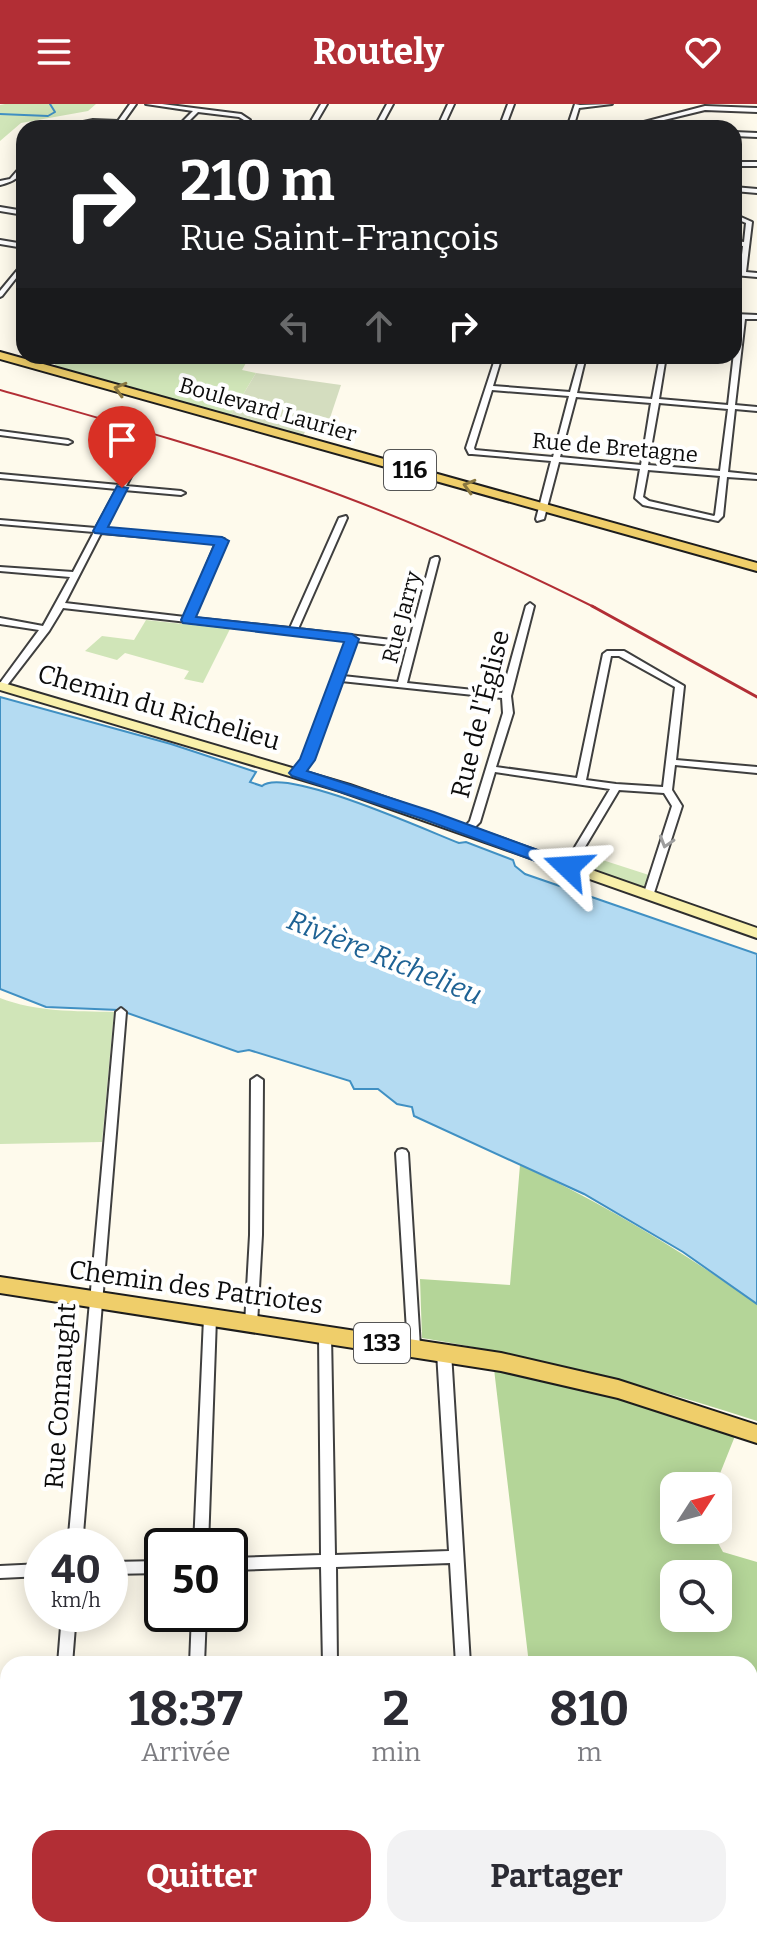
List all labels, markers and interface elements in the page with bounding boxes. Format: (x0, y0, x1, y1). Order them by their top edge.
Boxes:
icon: menu (32, 30, 76, 74)
text: Routely (313, 30, 444, 74)
icon: heart (681, 30, 725, 74)
text: 210 m (180, 148, 335, 215)
icon: right (48, 152, 152, 256)
text: Rue Saint-François (180, 216, 499, 260)
icon: left (273, 304, 317, 348)
icon: ahead (357, 304, 401, 348)
icon: right (441, 304, 485, 348)
street label: Boulevard Laurier (176, 371, 360, 448)
one-way arrow (114, 381, 128, 398)
pin (88, 406, 156, 488)
icon: arrive (100, 418, 144, 462)
street label: Rue de Bretagne (531, 427, 699, 468)
road number: 116 (384, 450, 436, 490)
one-way arrow (462, 479, 476, 496)
street label: Rue Jarry (376, 568, 427, 666)
street label: Rue de l'Église (445, 627, 516, 801)
street label: Chemin du Richelieu (34, 658, 284, 757)
position arrow (526, 825, 610, 909)
one-way arrow (659, 835, 675, 849)
water label: Rivière Richelieu (283, 903, 487, 1012)
street label: Chemin des Patriotes (67, 1254, 325, 1321)
street label: Rue Connaught (39, 1301, 82, 1490)
road number: 133 (354, 1323, 410, 1363)
north arrow (660, 1472, 732, 1544)
map controls (660, 1472, 732, 1632)
speed limit sign: 50 (144, 1528, 248, 1632)
text: 40 (51, 1546, 101, 1594)
button: search (660, 1560, 732, 1632)
text: km/h (51, 1588, 101, 1612)
text: 18:37 (129, 1680, 243, 1738)
text: 2 (383, 1680, 410, 1738)
text: 810 (549, 1680, 629, 1738)
text: Arrivée (141, 1737, 230, 1768)
text: min (372, 1737, 421, 1768)
text: m (577, 1737, 602, 1768)
button: Quitter (32, 1830, 371, 1922)
button: Partager (387, 1830, 726, 1922)

